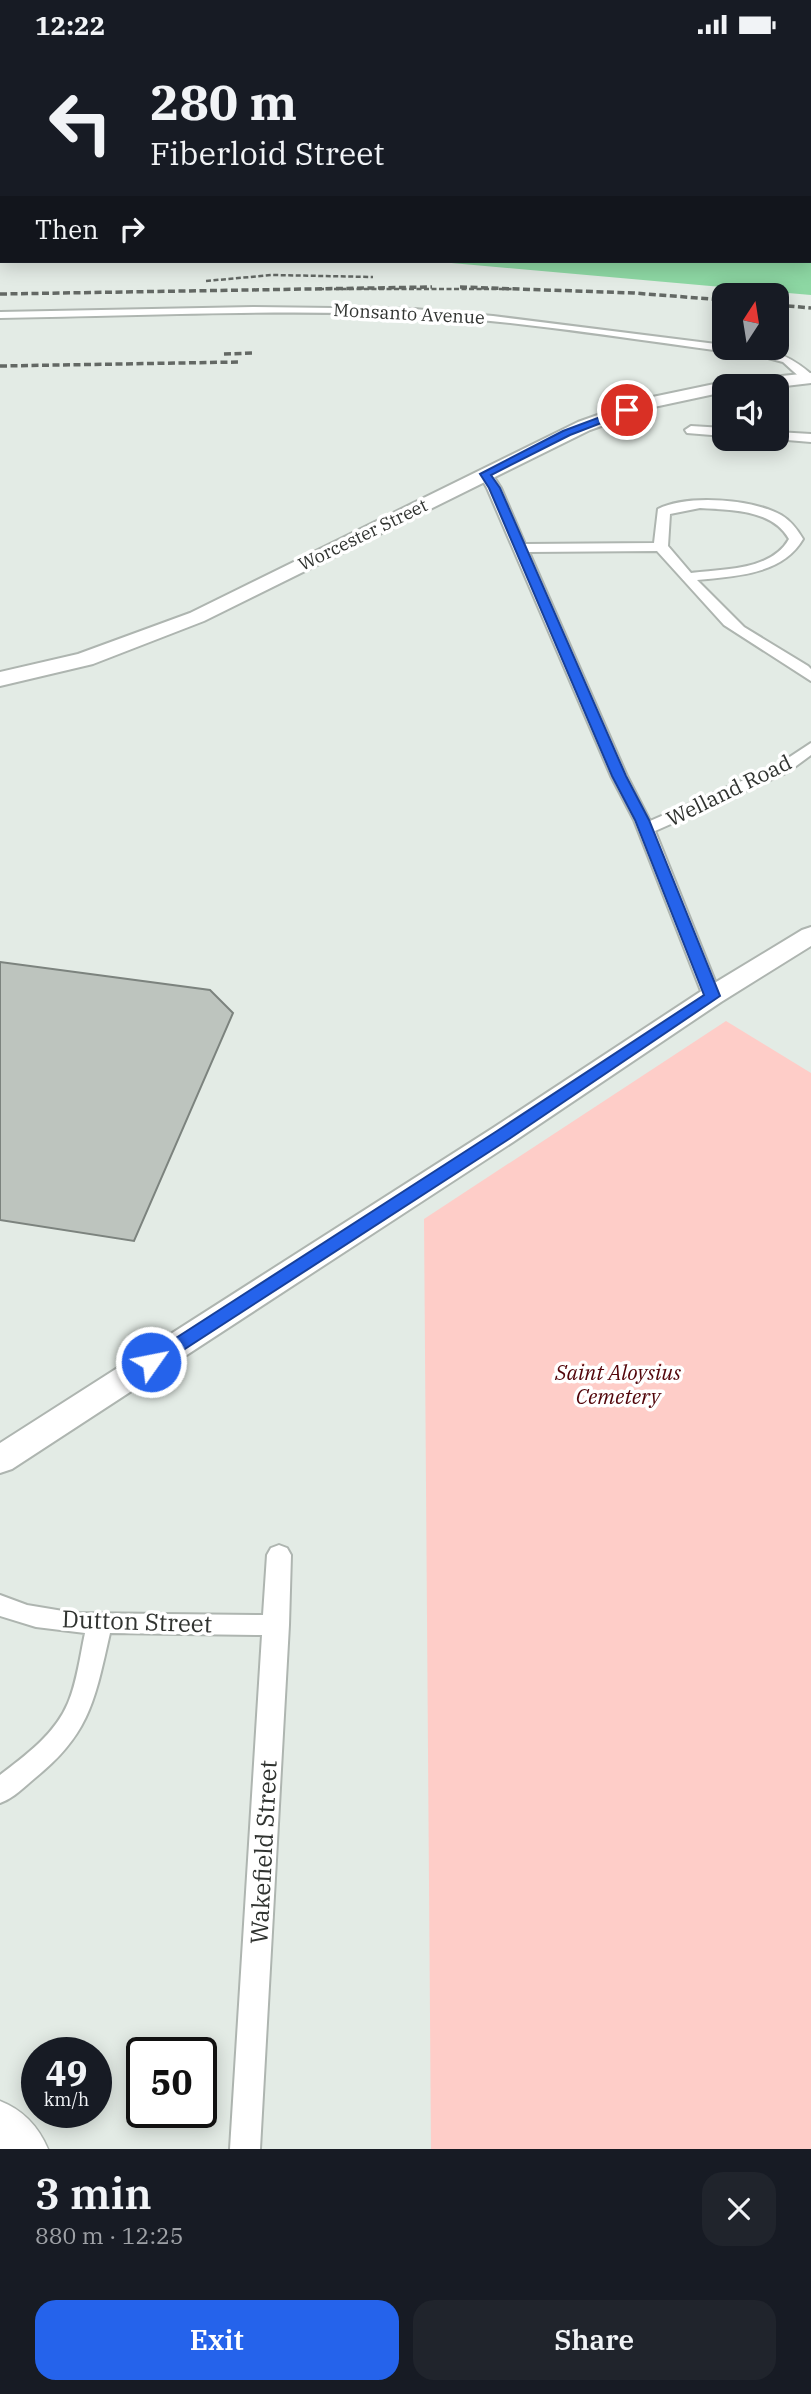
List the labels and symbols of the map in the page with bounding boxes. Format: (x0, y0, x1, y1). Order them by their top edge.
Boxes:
north arrow (712, 283, 789, 361)
street label: Monsanto Avenue (333, 298, 485, 329)
pin (597, 380, 657, 440)
street label: Worcester Street (294, 493, 431, 576)
street label: Welland Road (661, 748, 796, 832)
position arrow (114, 1325, 188, 1399)
park label: Saint Aloysius Cemetery (554, 1358, 681, 1410)
street label: Dutton Street (61, 1602, 213, 1640)
street label: Wakefield Street (242, 1759, 284, 1945)
speed limit sign: 50 (126, 2037, 217, 2128)

